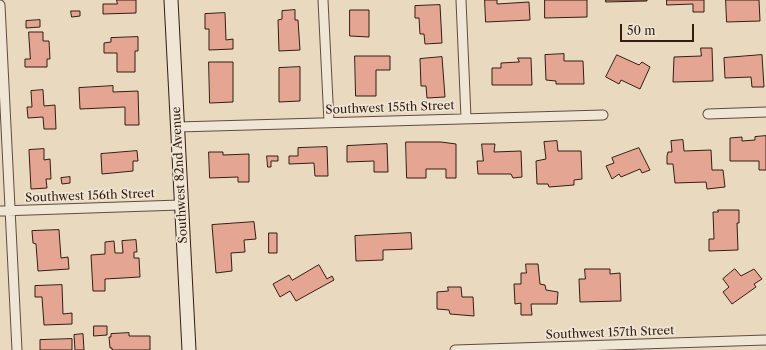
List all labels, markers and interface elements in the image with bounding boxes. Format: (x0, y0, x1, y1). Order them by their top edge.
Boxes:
scale bar (622, 16, 696, 42)
text: 50 m (627, 23, 656, 38)
street label: Southwest 155th Street (325, 99, 455, 117)
street label: Southwest 82nd Avenue (169, 106, 191, 244)
street label: Southwest 156th Street (25, 187, 155, 205)
street label: Southwest 157th Street (545, 324, 675, 342)

